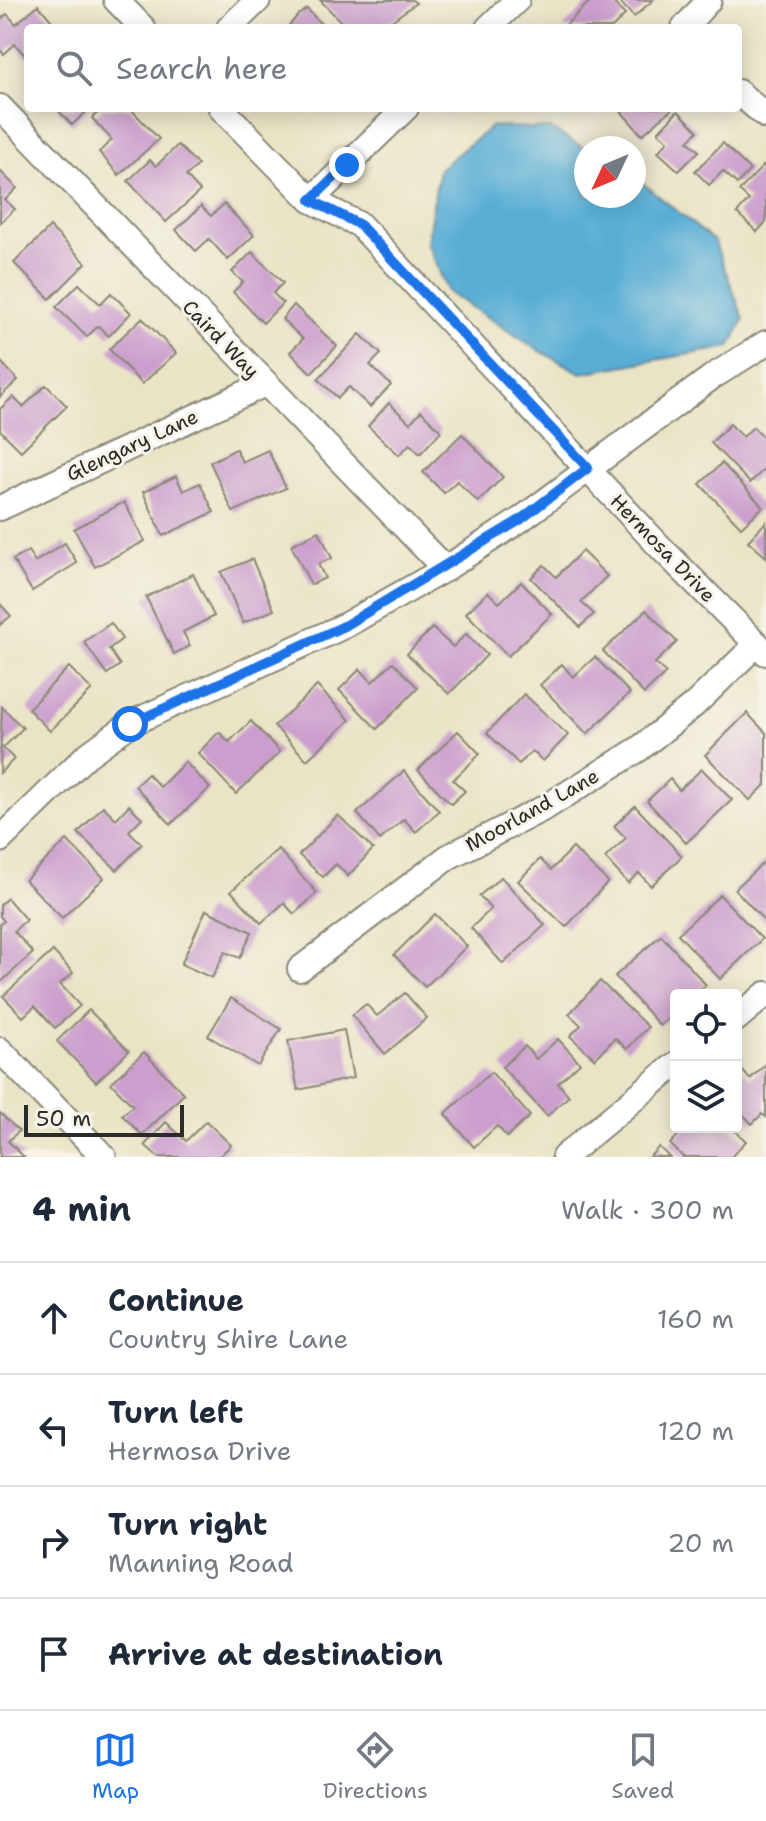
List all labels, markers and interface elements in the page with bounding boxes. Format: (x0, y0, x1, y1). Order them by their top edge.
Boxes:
search box (24, 24, 742, 112)
icon: search (52, 46, 96, 90)
text: Search here (116, 48, 287, 89)
north arrow (574, 136, 646, 208)
route end (329, 147, 365, 183)
street label: Caird Way (177, 294, 265, 384)
street label: Glengary Lane (62, 403, 202, 487)
street label: Hermosa Drive (605, 488, 721, 608)
route start (112, 706, 148, 742)
street label: Moorland Lane (461, 763, 603, 857)
map controls (670, 989, 742, 1133)
button: locate (670, 989, 742, 1061)
button: layers (670, 1061, 742, 1133)
scale bar (24, 1101, 184, 1137)
text: 50 m (36, 1104, 91, 1133)
text: 4 min (32, 1186, 131, 1232)
text: Walk · 300 m (561, 1192, 734, 1227)
text: Continue (108, 1280, 244, 1321)
icon: ahead (32, 1296, 76, 1340)
text: 160 m (657, 1301, 734, 1336)
text: Country Shire Lane (108, 1321, 348, 1356)
text: Turn left (108, 1392, 243, 1433)
icon: left (32, 1408, 76, 1452)
text: 120 m (658, 1413, 734, 1448)
text: Hermosa Drive (108, 1433, 291, 1468)
text: Turn right (108, 1504, 267, 1545)
icon: right (32, 1520, 76, 1564)
text: 20 m (667, 1525, 734, 1560)
text: Manning Road (108, 1545, 293, 1580)
icon: arrive (32, 1632, 76, 1676)
text: Arrive at destination (108, 1634, 443, 1675)
tab: Map (92, 1728, 139, 1805)
tab: Directions (323, 1728, 428, 1805)
tab: Saved (612, 1728, 674, 1805)

